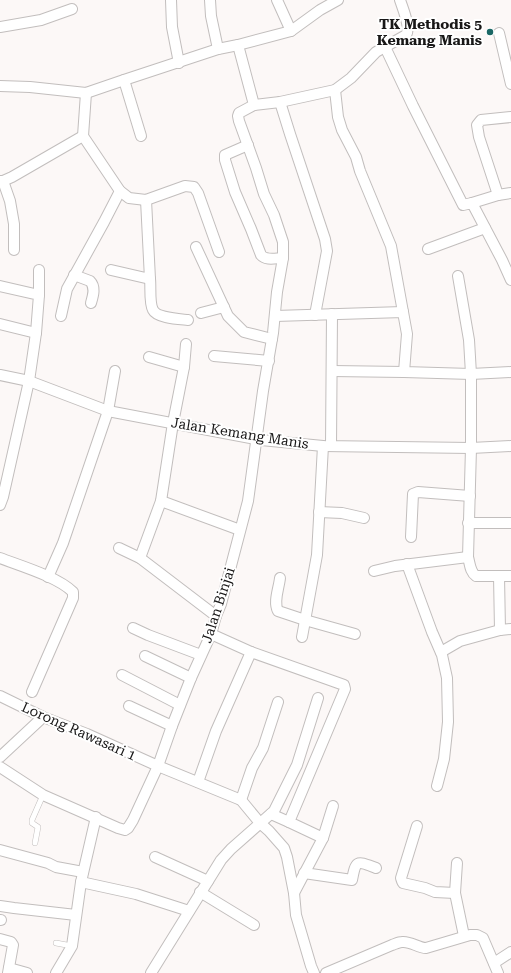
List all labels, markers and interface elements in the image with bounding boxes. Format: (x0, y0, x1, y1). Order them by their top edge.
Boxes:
place label: TK Methodis 5 Kemang Manis (377, 16, 482, 48)
marker: TK Methodis 5 Kemang Manis (485, 27, 495, 37)
street label: Jalan Kemang Manis (170, 414, 310, 452)
street label: Jalan Binjai (198, 565, 238, 645)
street label: Lorong Rawasari 1 (19, 699, 139, 764)

